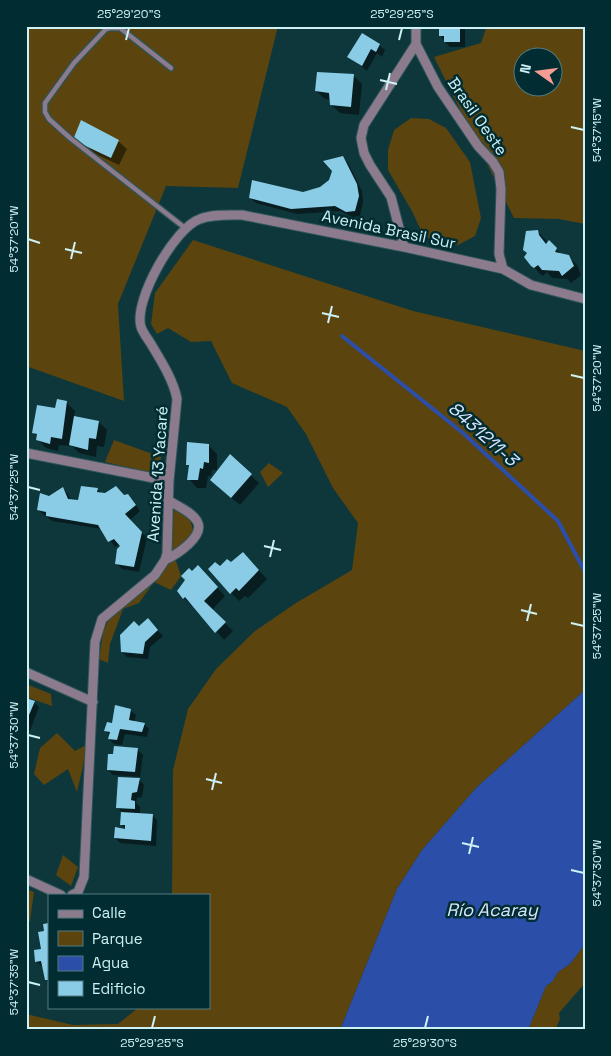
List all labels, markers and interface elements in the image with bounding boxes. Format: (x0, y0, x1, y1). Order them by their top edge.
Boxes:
text: 25°29'20"S (97, 6, 161, 22)
text: 25°29'25"S (370, 6, 434, 22)
north arrow (514, 48, 564, 98)
text: N (516, 62, 535, 76)
street label: Brasil Oeste (443, 73, 512, 160)
text: 54°37'15"W (589, 97, 605, 162)
text: 54°37'20"W (6, 205, 22, 272)
street label: Avenida Brasil Sur (320, 205, 458, 254)
text: 54°37'20"W (589, 344, 605, 411)
water label: 8431211-3 (444, 396, 524, 472)
street label: Avenida 13 Yacaré (142, 405, 173, 543)
text: 54°37'25"W (6, 453, 22, 520)
text: 54°37'25"W (589, 592, 605, 659)
text: 54°37'30"W (6, 701, 22, 768)
text: 54°37'30"W (589, 839, 605, 906)
legend (48, 894, 210, 1008)
water label: Río Acaray (446, 898, 539, 921)
text: Calle (92, 903, 127, 922)
text: Parque (92, 929, 143, 948)
text: 54°37'35"W (6, 948, 22, 1015)
text: Agua (92, 953, 129, 972)
text: Edificio (92, 979, 146, 998)
text: 25°29'25"S (120, 1035, 184, 1051)
text: 25°29'30"S (393, 1035, 457, 1051)

